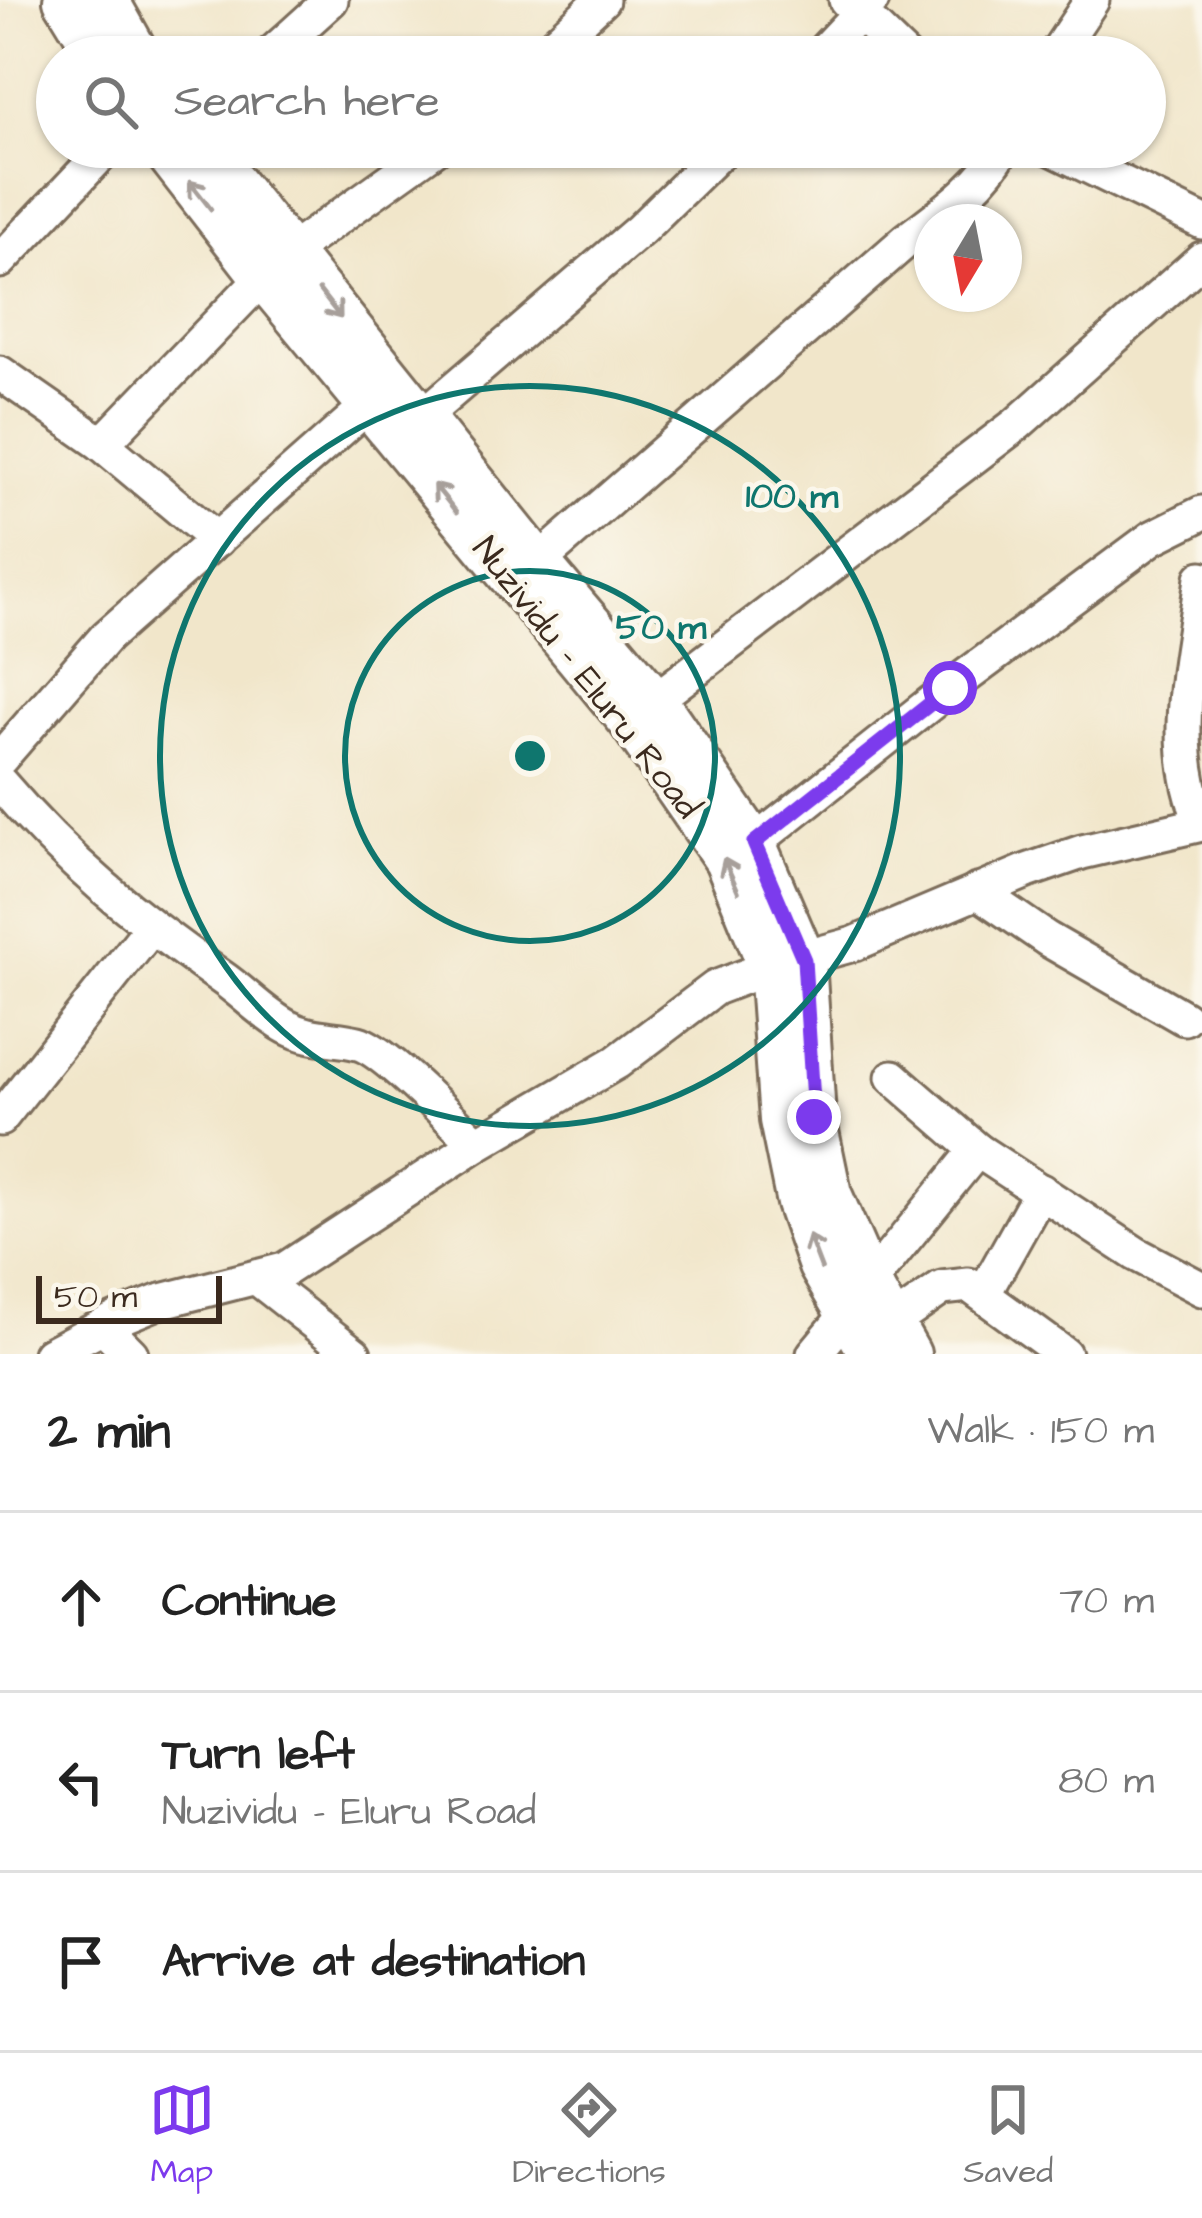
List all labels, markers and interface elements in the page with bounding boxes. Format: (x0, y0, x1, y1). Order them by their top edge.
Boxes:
search box (36, 36, 1166, 168)
icon: search (78, 69, 144, 135)
text: Search here (174, 71, 440, 133)
one-way arrow (187, 180, 214, 212)
north arrow (914, 204, 1022, 312)
one-way arrow (316, 287, 343, 319)
text: 100 m (746, 471, 839, 522)
one-way arrow (432, 483, 459, 515)
street label: Nuzividu - Eluru Road (460, 526, 712, 830)
text: 50 m (616, 602, 707, 653)
route start (923, 661, 977, 715)
centre of rings (509, 735, 551, 777)
one-way arrow (719, 858, 741, 894)
route end (787, 1090, 841, 1144)
one-way arrow (803, 1234, 825, 1271)
scale bar (36, 1270, 222, 1323)
text: 50 m (54, 1274, 137, 1320)
text: 2 min (48, 1397, 171, 1468)
text: Walk · 150 m (928, 1405, 1154, 1459)
icon: ahead (48, 1569, 114, 1635)
text: Continue (162, 1571, 336, 1633)
text: 70 m (1059, 1575, 1154, 1629)
text: Turn left (162, 1724, 355, 1786)
icon: left (48, 1749, 114, 1815)
text: 80 m (1058, 1755, 1154, 1809)
text: Nuzividu - Eluru Road (162, 1786, 536, 1840)
icon: arrive (48, 1929, 114, 1995)
text: Arrive at destination (162, 1931, 585, 1993)
tab: Map (149, 2077, 215, 2195)
tab: Directions (512, 2077, 666, 2195)
tab: Saved (963, 2077, 1053, 2195)

